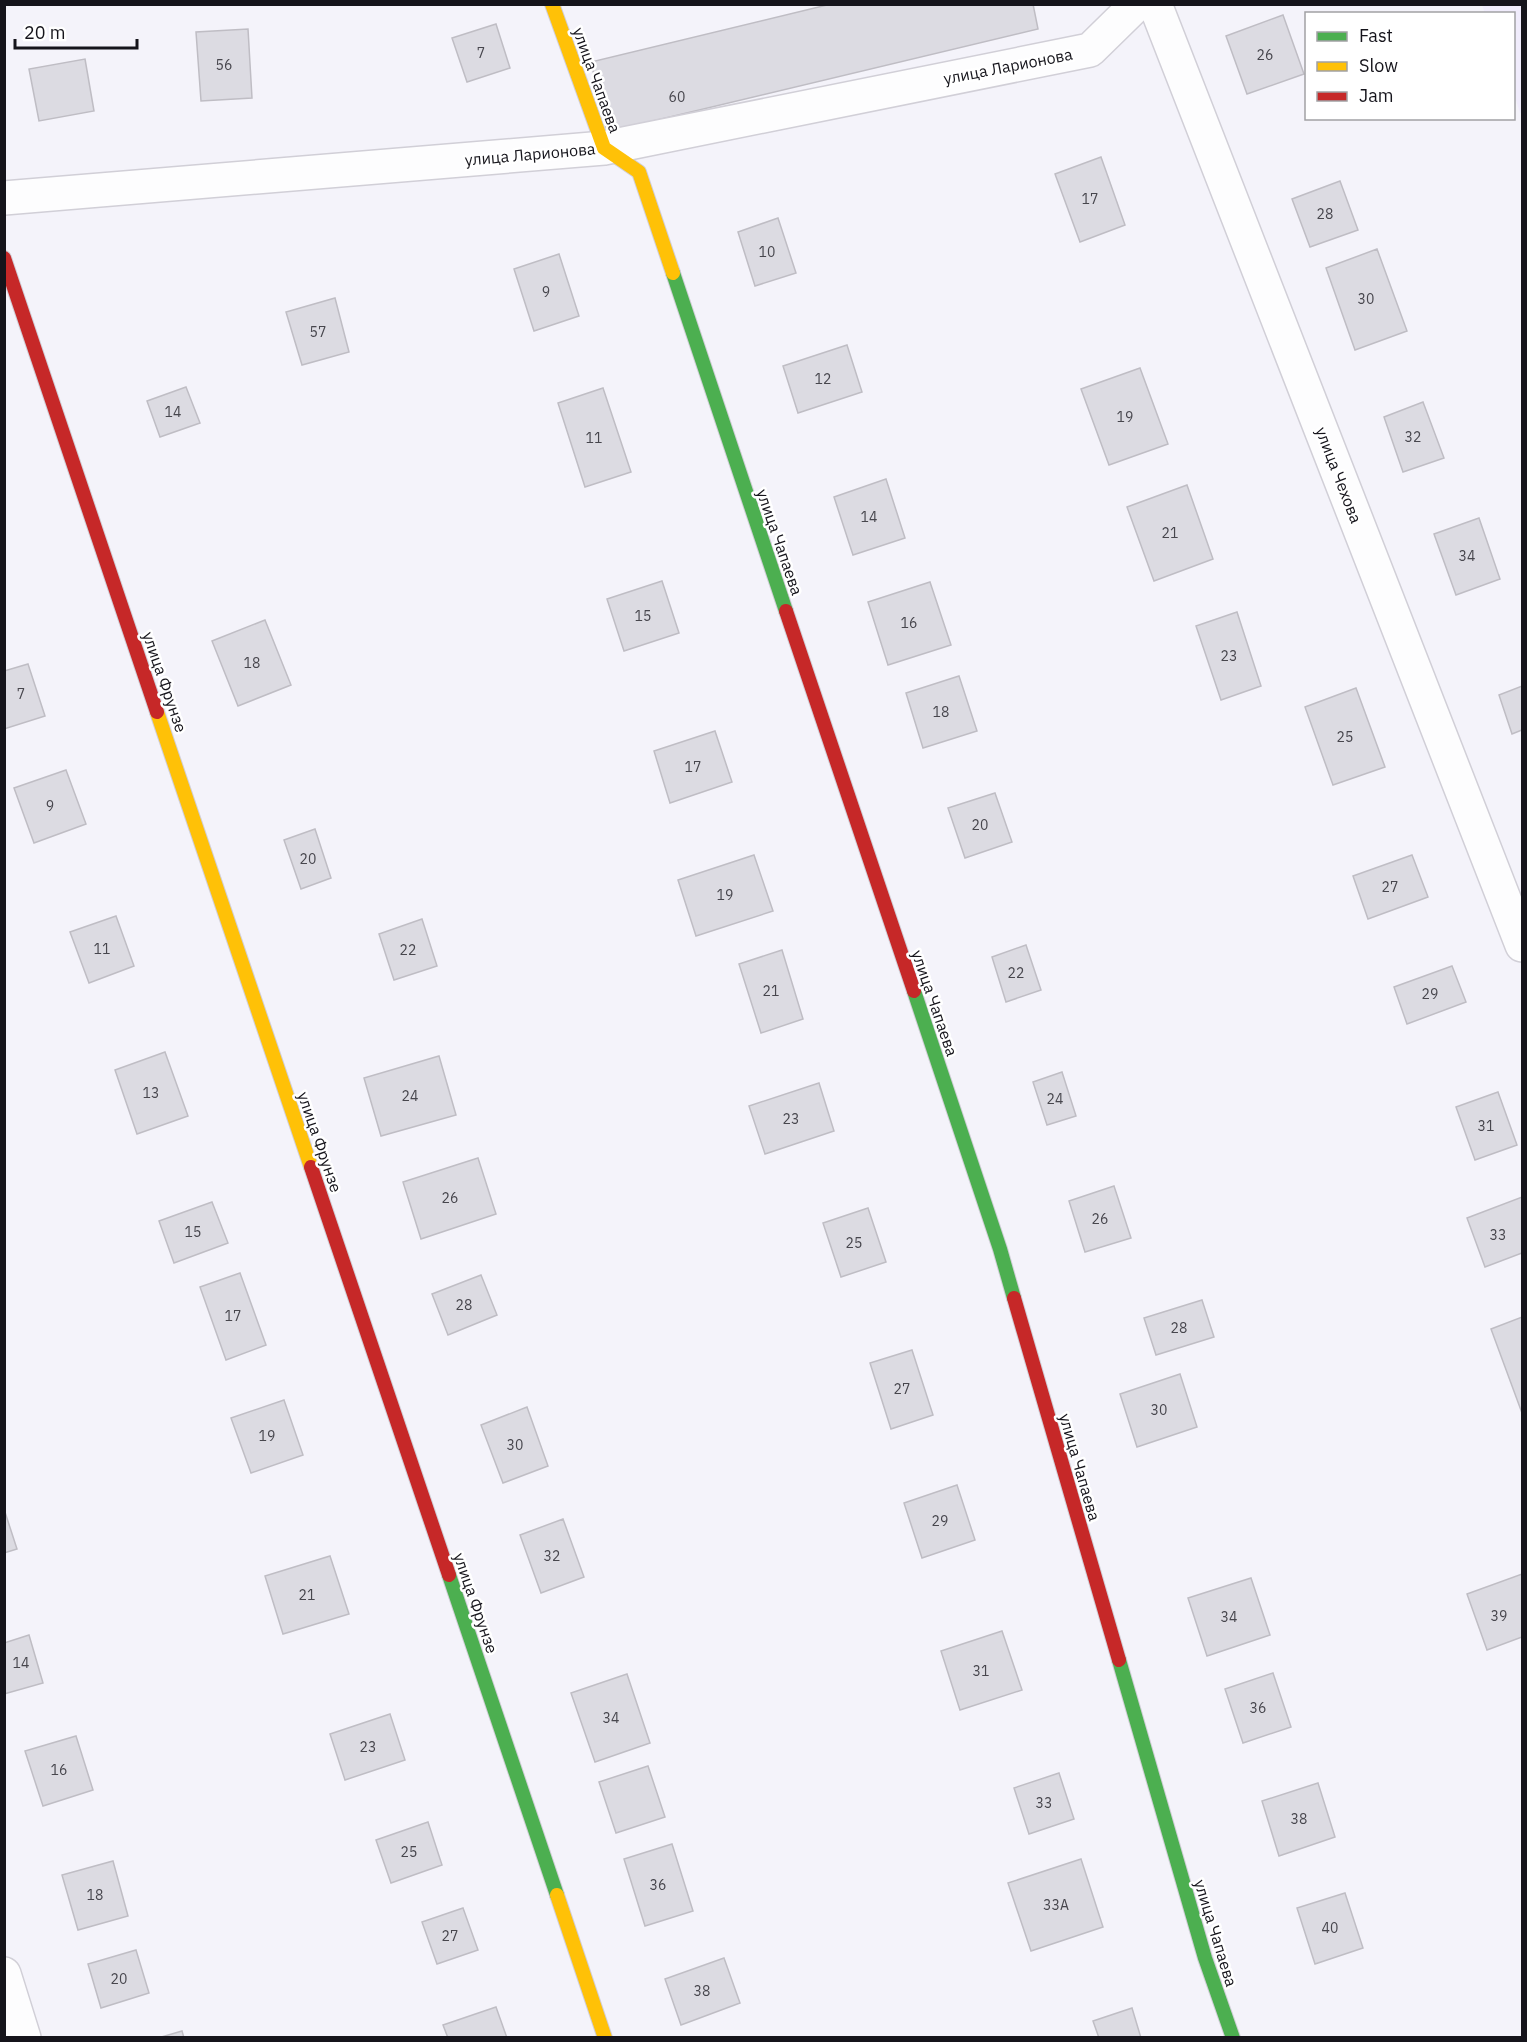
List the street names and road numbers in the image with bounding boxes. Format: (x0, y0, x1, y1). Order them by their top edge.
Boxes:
street label: улица Чапаева (569, 24, 626, 136)
street label: улица Ларионова (942, 44, 1075, 88)
street label: улица Ларионова (464, 138, 597, 170)
street label: улица Чехова (1312, 424, 1367, 526)
street label: улица Чапаева (752, 486, 808, 598)
street label: улица Фрунзе (138, 629, 192, 735)
street label: улица Чапаева (907, 947, 963, 1059)
street label: улица Фрунзе (293, 1089, 347, 1195)
street label: улица Чапаева (1055, 1411, 1105, 1523)
street label: улица Фрунзе (449, 1550, 503, 1656)
street label: улица Чапаева (1190, 1877, 1242, 1989)

